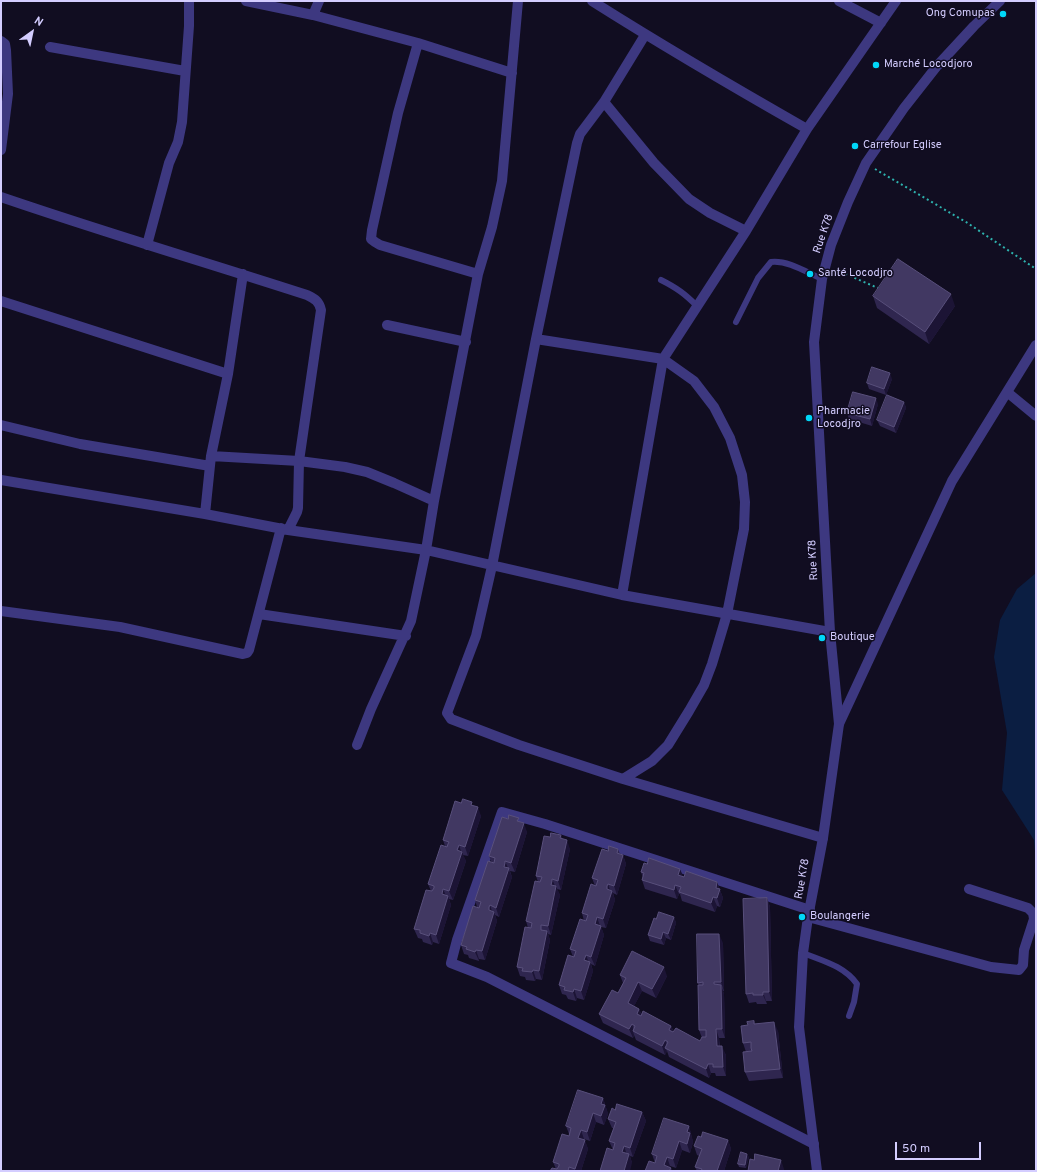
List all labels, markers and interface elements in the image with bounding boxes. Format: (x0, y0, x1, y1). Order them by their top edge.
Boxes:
place label: Ong Comupas (926, 7, 995, 21)
marker: Ong Comupas (998, 9, 1008, 19)
north arrow (12, 12, 52, 52)
text: N (31, 14, 46, 30)
place label: Marché Locodjoro (884, 58, 973, 72)
marker: Marché Locodjoro (871, 60, 881, 70)
place label: Carrefour Eglise (863, 139, 942, 153)
marker: Carrefour Eglise (850, 141, 860, 151)
street label: Rue K78 (811, 212, 837, 256)
place label: Santé Locodjro (818, 267, 893, 281)
marker: Santé Locodjro (805, 269, 815, 279)
place label: Pharmacie Locodjro (817, 405, 870, 431)
marker: Pharmacie Locodjro (804, 413, 814, 423)
street label: Rue K78 (806, 539, 822, 581)
place label: Boutique (830, 631, 875, 645)
marker: Boutique (817, 633, 827, 643)
street label: Rue K78 (793, 858, 813, 900)
place label: Boulangerie (810, 910, 870, 924)
marker: Boulangerie (797, 912, 807, 922)
scale bar (897, 1134, 983, 1160)
text: 50 m (902, 1141, 930, 1157)

